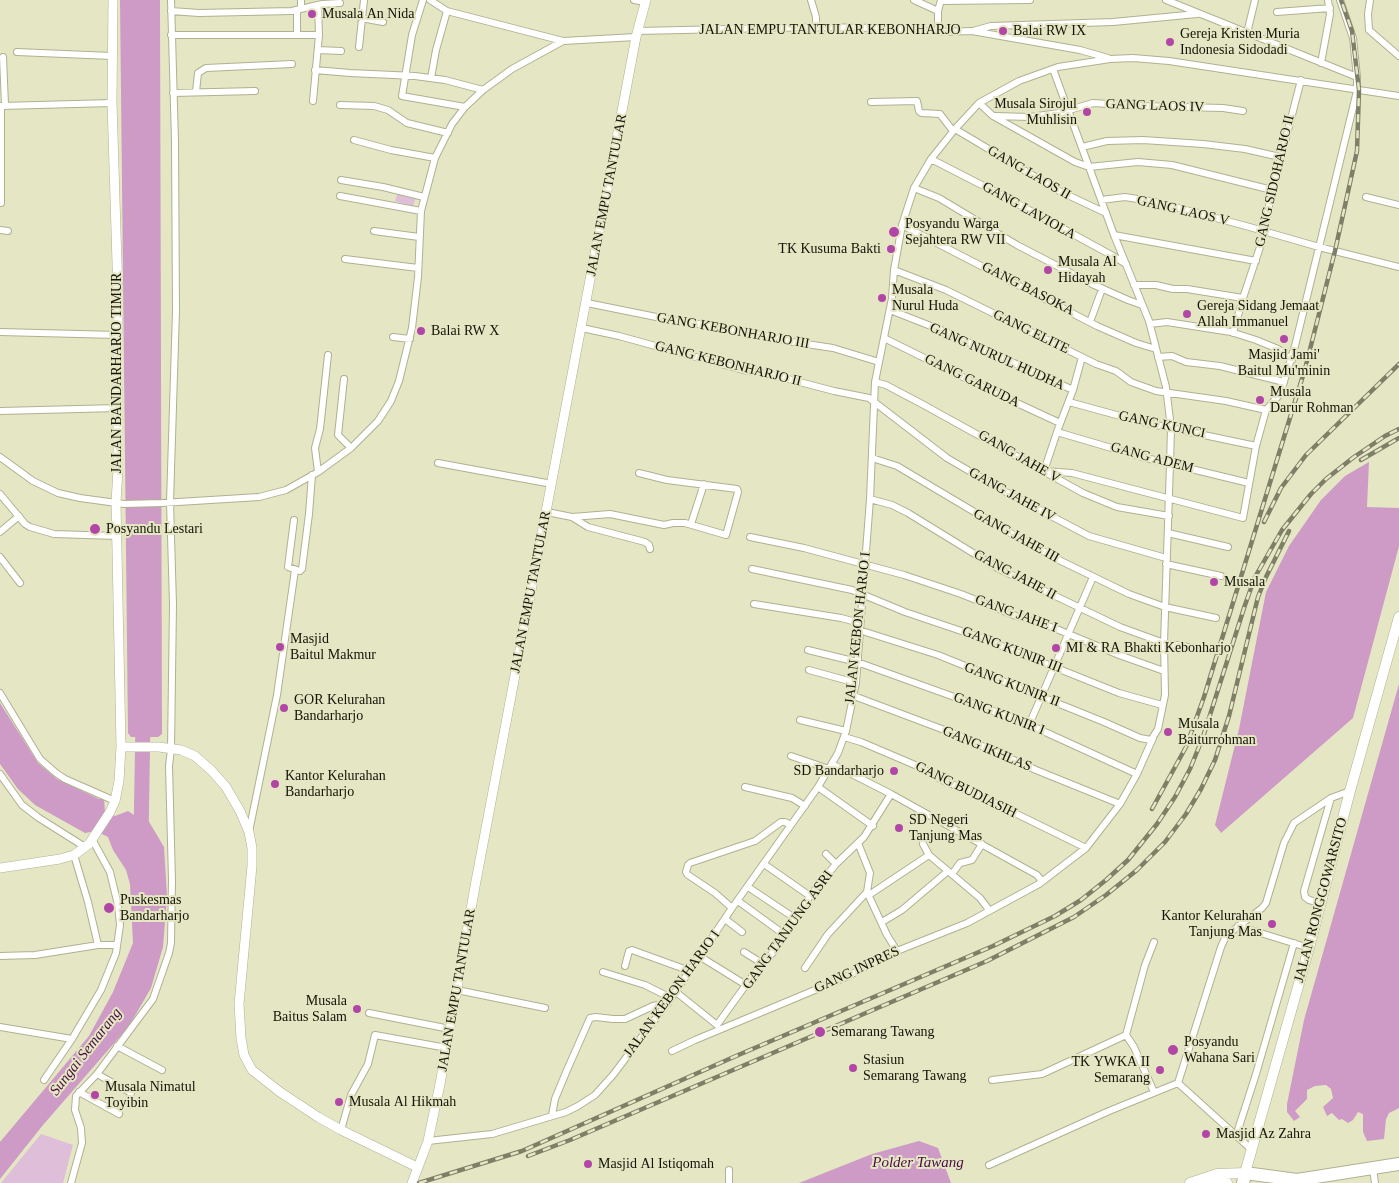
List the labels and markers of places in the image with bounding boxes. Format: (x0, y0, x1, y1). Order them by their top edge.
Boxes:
place label: Musala An Nida (322, 6, 415, 22)
marker: Musala An Nida (306, 8, 318, 20)
place label: Balai RW IX (1013, 23, 1086, 39)
marker: Balai RW IX (997, 25, 1009, 37)
place label: Gereja Kristen Muria Indonesia Sidodadi (1180, 26, 1300, 58)
marker: Gereja Kristen Muria Indonesia Sidodadi (1164, 36, 1176, 48)
place label: Musala Sirojul Muhlisin (994, 96, 1077, 128)
marker: Musala Sirojul Muhlisin (1081, 106, 1093, 118)
place label: Posyandu Warga Sejahtera RW VII (905, 216, 1005, 248)
marker: Posyandu Warga Sejahtera RW VII (887, 225, 901, 239)
place label: TK Kusuma Bakti (778, 241, 881, 257)
marker: TK Kusuma Bakti (885, 243, 897, 255)
place label: Musala Al Hidayah (1058, 254, 1117, 286)
marker: Musala Al Hidayah (1042, 264, 1054, 276)
place label: Musala Nurul Huda (892, 282, 958, 314)
marker: Musala Nurul Huda (876, 292, 888, 304)
place label: Gereja Sidang Jemaat Allah Immanuel (1197, 298, 1319, 331)
marker: Gereja Sidang Jemaat Allah Immanuel (1181, 308, 1193, 320)
place label: Balai RW X (431, 323, 499, 339)
marker: Balai RW X (415, 325, 427, 337)
marker: Masjid Jami' Baitul Mu'minin (1278, 333, 1290, 345)
place label: Masjid Jami' Baitul Mu'minin (1238, 347, 1330, 380)
place label: Musala Darur Rohman (1270, 384, 1354, 417)
marker: Musala Darur Rohman (1254, 394, 1266, 406)
place label: Posyandu Lestari (106, 521, 203, 537)
marker: Posyandu Lestari (88, 522, 102, 536)
place label: Musala (1224, 574, 1265, 590)
marker: Musala (1208, 576, 1220, 588)
place label: Masjid Baitul Makmur (290, 631, 376, 664)
place label: MI & RA Bhakti Kebonharjo (1066, 640, 1231, 656)
marker: Masjid Baitul Makmur (274, 641, 286, 653)
marker: MI & RA Bhakti Kebonharjo (1050, 642, 1062, 654)
place label: GOR Kelurahan Bandarharjo (294, 692, 385, 724)
marker: GOR Kelurahan Bandarharjo (278, 702, 290, 714)
place label: Musala Baiturrohman (1178, 716, 1256, 749)
marker: Musala Baiturrohman (1162, 726, 1174, 738)
place label: SD Bandarharjo (793, 763, 884, 779)
marker: SD Bandarharjo (888, 765, 900, 777)
place label: Kantor Kelurahan Bandarharjo (285, 768, 386, 800)
marker: Kantor Kelurahan Bandarharjo (269, 778, 281, 790)
place label: SD Negeri Tanjung Mas (909, 812, 982, 844)
marker: SD Negeri Tanjung Mas (893, 822, 905, 834)
place label: Puskesmas Bandarharjo (120, 892, 189, 924)
marker: Puskesmas Bandarharjo (102, 901, 116, 915)
place label: Kantor Kelurahan Tanjung Mas (1161, 908, 1262, 940)
marker: Kantor Kelurahan Tanjung Mas (1266, 918, 1278, 930)
place label: Musala Baitus Salam (273, 993, 347, 1026)
marker: Musala Baitus Salam (351, 1003, 363, 1015)
place label: Semarang Tawang (831, 1024, 935, 1040)
marker: Semarang Tawang (813, 1025, 827, 1039)
place label: Posyandu Wahana Sari (1184, 1034, 1255, 1066)
marker: Posyandu Wahana Sari (1166, 1043, 1180, 1057)
place label: Stasiun Semarang Tawang (863, 1052, 967, 1084)
place label: TK YWKA II Semarang (1071, 1054, 1150, 1086)
marker: Stasiun Semarang Tawang (847, 1062, 859, 1074)
marker: TK YWKA II Semarang (1154, 1064, 1166, 1076)
place label: Musala Nimatul Toyibin (105, 1079, 196, 1112)
marker: Musala Nimatul Toyibin (89, 1089, 101, 1101)
place label: Musala Al Hikmah (349, 1094, 456, 1110)
marker: Musala Al Hikmah (333, 1096, 345, 1108)
place label: Masjid Az Zahra (1216, 1126, 1311, 1142)
marker: Masjid Az Zahra (1200, 1128, 1212, 1140)
place label: Masjid Al Istiqomah (598, 1156, 714, 1172)
marker: Masjid Al Istiqomah (582, 1158, 594, 1170)

